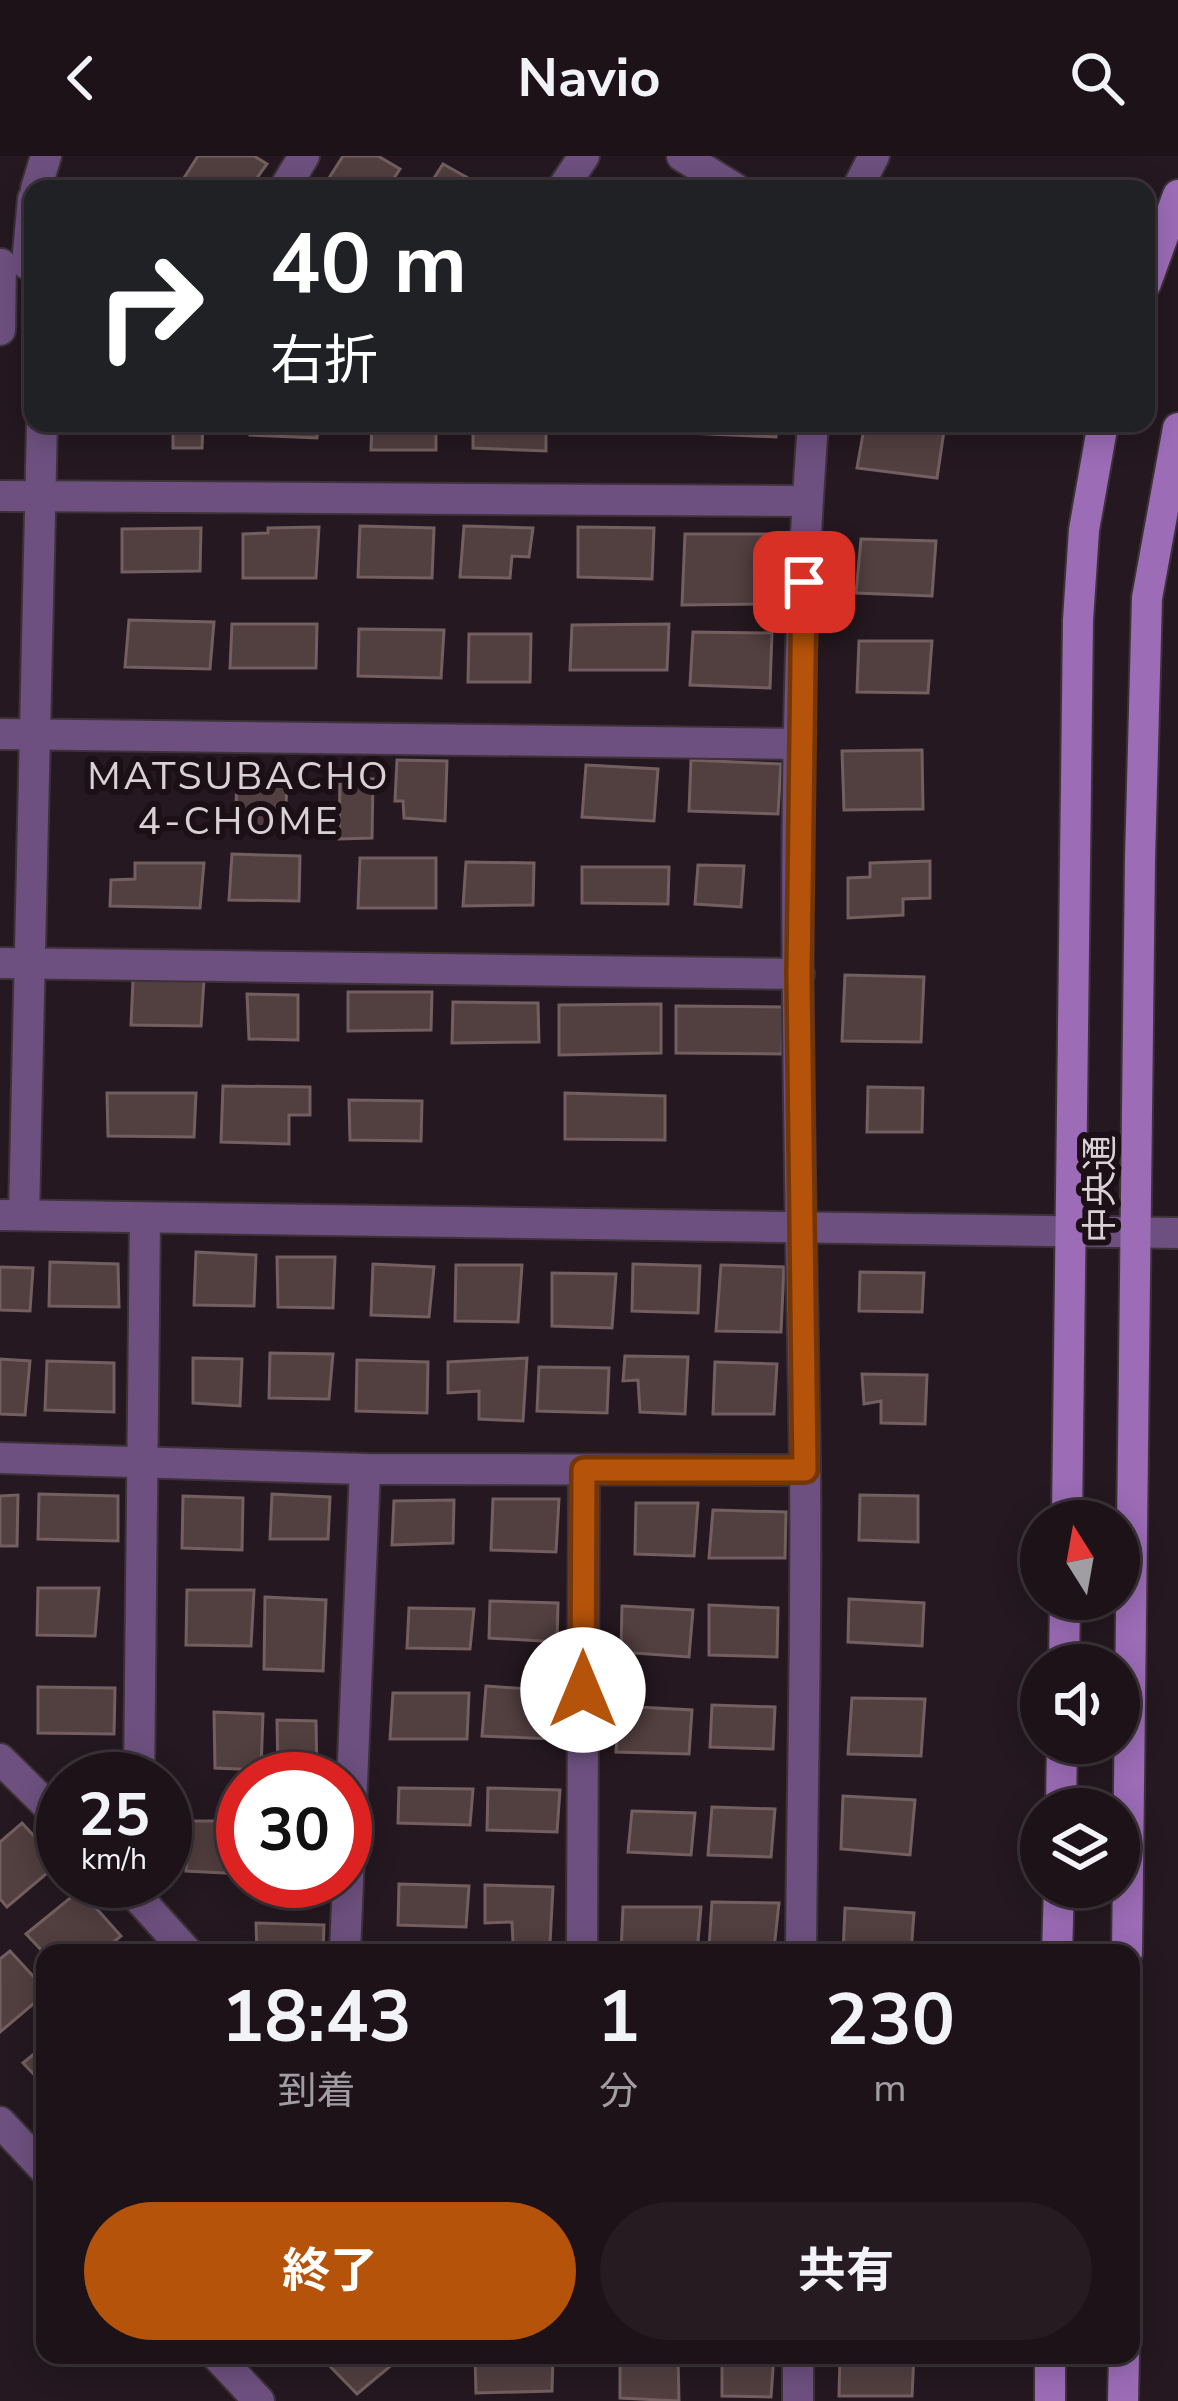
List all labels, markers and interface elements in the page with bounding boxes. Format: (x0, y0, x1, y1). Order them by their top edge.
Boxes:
text: Navio (518, 41, 661, 115)
icon: back (48, 45, 114, 111)
icon: search (1064, 45, 1130, 111)
text: 40 m (270, 207, 467, 322)
icon: right (72, 228, 228, 384)
text: 右折 (270, 324, 378, 398)
pin (753, 531, 855, 633)
icon: arrive (771, 549, 837, 615)
district label: MATSUBACHO 4-CHOME (87, 750, 391, 848)
street label: 中央通 (1076, 1135, 1125, 1243)
north arrow (1020, 1500, 1140, 1620)
map controls (1020, 1500, 1140, 1908)
position arrow (520, 1627, 646, 1753)
button: sound (1020, 1644, 1140, 1764)
speed limit sign: 30 (216, 1752, 372, 1908)
text: 25 (78, 1774, 150, 1856)
button: layers (1020, 1788, 1140, 1908)
text: km/h (81, 1839, 147, 1880)
text: 18:43 (221, 1968, 412, 2066)
text: 1 (597, 1968, 640, 2066)
text: 230 (825, 1971, 955, 2069)
text: m (873, 2062, 907, 2115)
text: 到着 (277, 2065, 355, 2118)
text: 分 (599, 2065, 638, 2118)
button: 終了 (84, 2202, 576, 2340)
button: 共有 (600, 2202, 1092, 2340)

